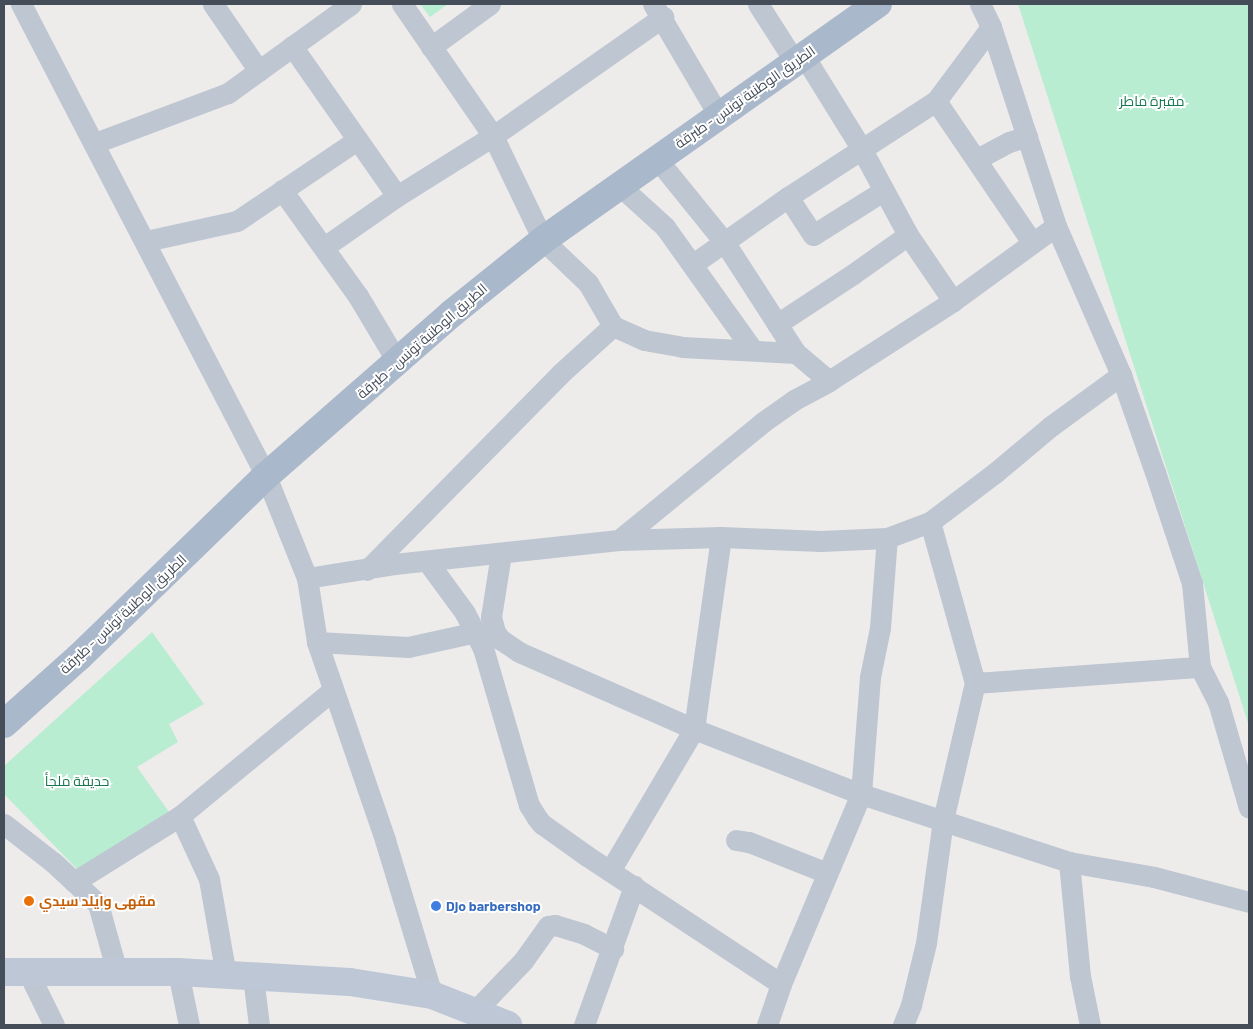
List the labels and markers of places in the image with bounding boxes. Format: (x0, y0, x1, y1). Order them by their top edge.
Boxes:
place label: مقهى وايلد سيدي (39, 893, 156, 909)
marker: مقهى وايلد سيدي (23, 895, 35, 907)
place label: Djo barbershop (446, 898, 541, 914)
marker: Djo barbershop (430, 900, 442, 912)

